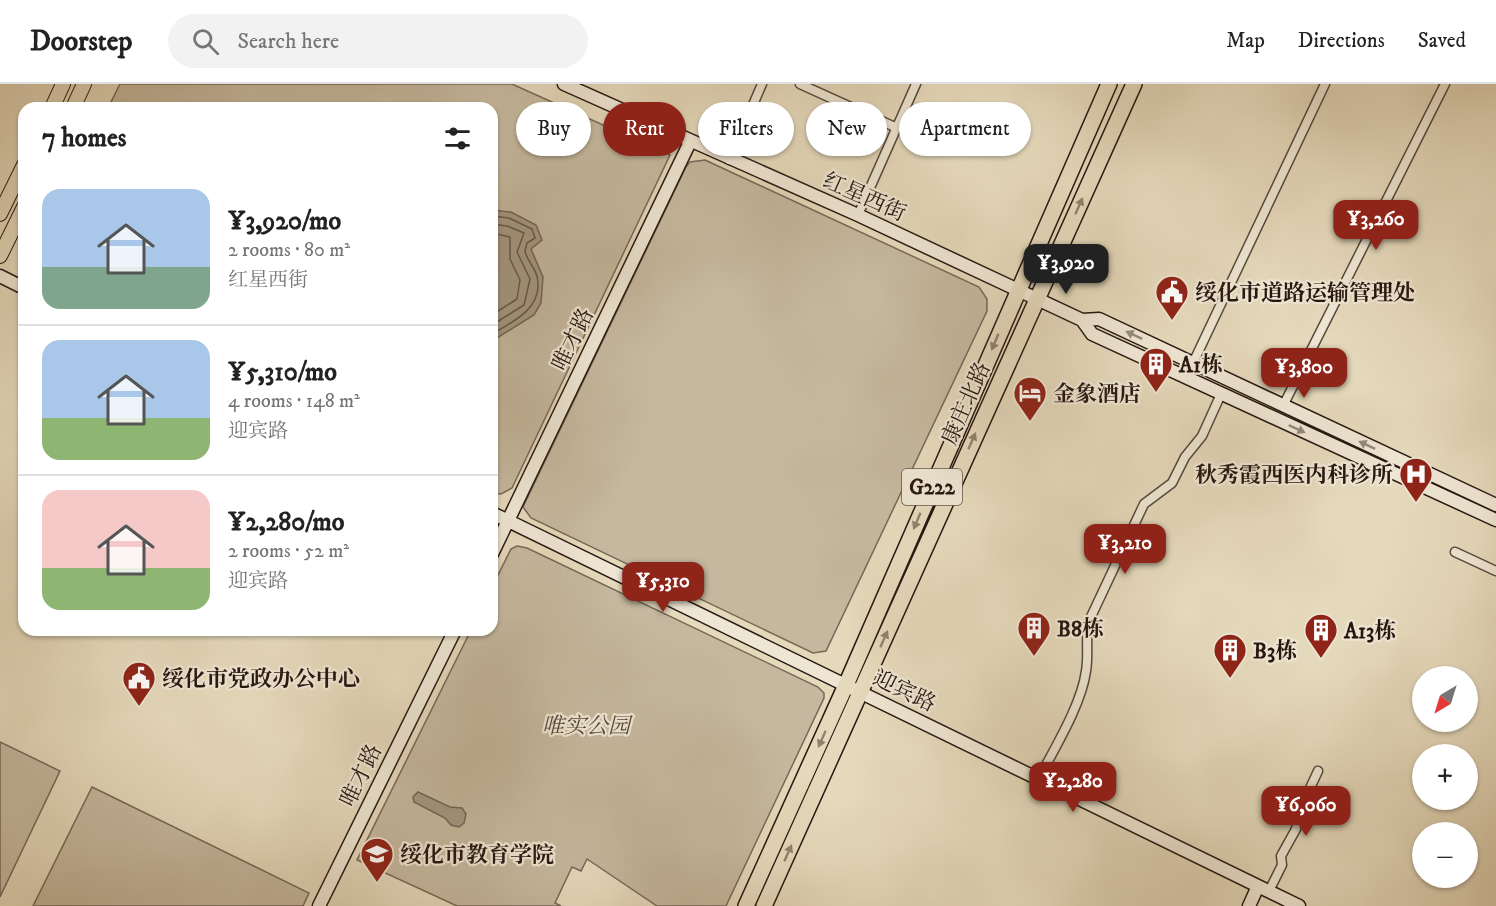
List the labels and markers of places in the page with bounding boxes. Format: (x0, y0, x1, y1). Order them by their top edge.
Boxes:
pin: ¥3,260 (1327, 200, 1425, 251)
pin: ¥3,920 (1017, 244, 1115, 295)
public building icon: 绥化市道路运输管理处 (1154, 274, 1190, 321)
place label: 绥化市道路运输管理处 (1195, 280, 1415, 307)
building icon: A1栋 (1138, 346, 1174, 393)
pin: ¥3,800 (1255, 348, 1353, 399)
place label: A1栋 (1178, 352, 1223, 379)
hotel icon: 金象酒店 (1012, 375, 1048, 422)
place label: 金象酒店 (1053, 381, 1141, 408)
hospital icon: 秋秀霞西医内科诊所 (1398, 456, 1434, 503)
place label: 秋秀霞西医内科诊所 (1195, 462, 1393, 489)
pin: ¥3,210 (1076, 524, 1174, 575)
pin: ¥5,310 (614, 562, 712, 613)
building icon: B8栋 (1016, 610, 1052, 657)
building icon: A13栋 (1303, 612, 1339, 659)
place label: B8栋 (1057, 616, 1104, 643)
place label: A13栋 (1343, 618, 1396, 645)
building icon: B3栋 (1212, 632, 1248, 679)
place label: B3栋 (1253, 638, 1297, 665)
public building icon: 绥化市党政办公中心 (121, 660, 157, 707)
place label: 绥化市党政办公中心 (162, 666, 360, 693)
pin: ¥2,280 (1024, 762, 1122, 813)
pin: ¥6,060 (1257, 786, 1355, 837)
school or university icon: 绥化市教育学院 (359, 836, 395, 883)
place label: 绥化市教育学院 (400, 842, 554, 869)

